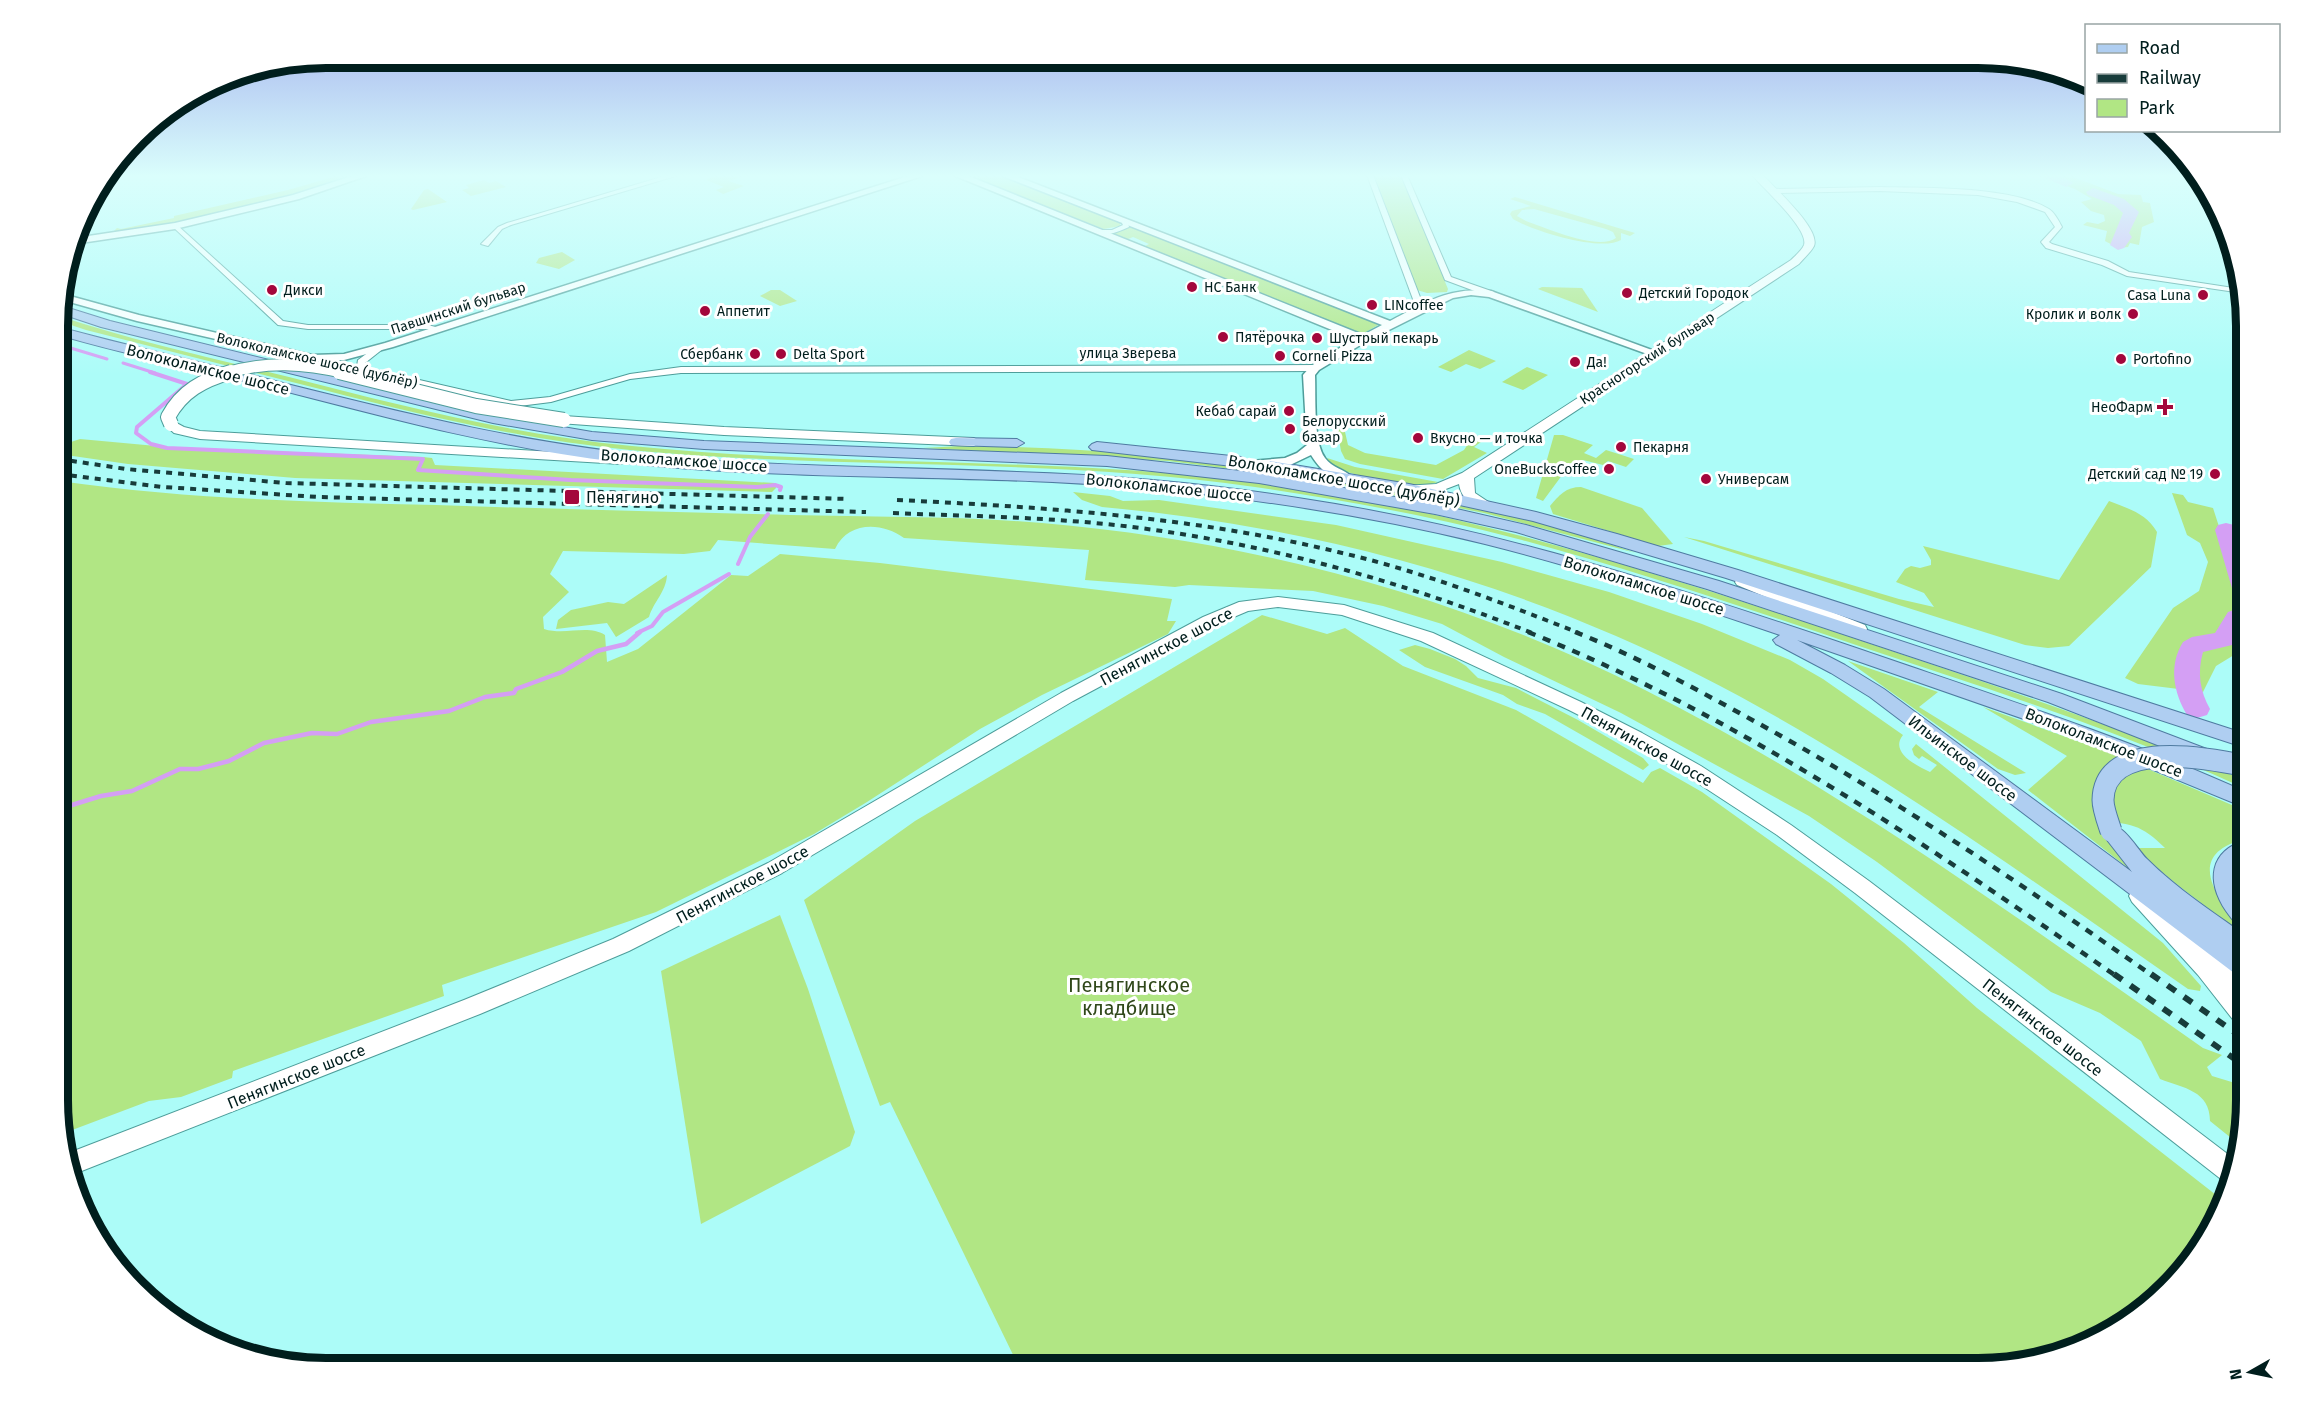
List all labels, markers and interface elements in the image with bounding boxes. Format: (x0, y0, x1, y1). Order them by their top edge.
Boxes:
legend (2085, 24, 2280, 132)
text: Road (2139, 37, 2181, 59)
text: Railway (2139, 67, 2201, 89)
text: Park (2139, 97, 2175, 119)
street label: Павшинский бульвар (388, 279, 528, 338)
place label: НС Банк (1204, 279, 1257, 296)
marker: НС Банк (1185, 280, 1199, 294)
place label: Дикси (283, 282, 323, 299)
marker: Дикси (265, 283, 279, 297)
place label: Детский Городок (1638, 285, 1749, 302)
marker: Детский Городок (1620, 286, 1634, 300)
place label: Casa Luna (2127, 287, 2191, 304)
marker: Casa Luna (2196, 288, 2210, 302)
place label: LINcoffee (1384, 297, 1444, 314)
marker: LINcoffee (1365, 298, 1379, 312)
place label: Аппетит (717, 303, 771, 320)
marker: Аппетит (698, 304, 712, 318)
place label: Кролик и волк (2026, 306, 2122, 323)
marker: Кролик и волк (2126, 307, 2140, 321)
street label: Красногорский бульвар (1577, 308, 1718, 408)
street label: Волоколамское шоссе (дублёр) (215, 329, 419, 392)
place label: Пятёрочка (1235, 329, 1305, 346)
marker: Пятёрочка (1216, 330, 1230, 344)
place label: Шустрый пекарь (1329, 330, 1439, 347)
marker: Шустрый пекарь (1310, 331, 1324, 345)
street label: Волоколамское шоссе (125, 340, 291, 399)
street label: улица Зверева (1080, 345, 1176, 362)
place label: Сбербанк (680, 346, 744, 363)
place label: Delta Sport (793, 346, 866, 363)
marker: Сбербанк (748, 347, 762, 361)
marker: Delta Sport (774, 347, 788, 361)
place label: Corneli Pizza (1292, 348, 1372, 365)
marker: Corneli Pizza (1273, 349, 1287, 363)
place label: Portofino (2133, 351, 2192, 368)
marker: Portofino (2114, 352, 2128, 366)
place label: Да! (1586, 354, 1607, 371)
marker: Да! (1568, 355, 1582, 369)
place label: НеоФарм (2091, 399, 2153, 416)
marker: НеоФарм (2158, 400, 2172, 414)
place label: Кебаб сарай (1196, 403, 1277, 420)
marker: Кебаб сарай (1282, 404, 1296, 418)
place label: Белорусский базар (1302, 413, 1386, 446)
marker: Белорусский базар (1283, 422, 1297, 436)
place label: Вкусно — и точка (1430, 430, 1543, 447)
marker: Вкусно — и точка (1411, 431, 1425, 445)
place label: Пекарня (1633, 439, 1689, 456)
marker: Пекарня (1614, 440, 1628, 454)
street label: Волоколамское шоссе (600, 445, 768, 476)
street label: Волоколамское шоссе (дублёр) (1227, 451, 1461, 510)
place label: OneBucksCoffee (1494, 461, 1597, 478)
marker: OneBucksCoffee (1602, 462, 1616, 476)
place label: Детский сад № 19 (2087, 466, 2203, 483)
marker: Детский сад № 19 (2208, 467, 2222, 481)
street label: Волоколамское шоссе (1085, 469, 1253, 506)
place label: Универсам (1718, 471, 1789, 488)
marker: Универсам (1699, 472, 1713, 486)
marker: Пенягино (563, 488, 581, 506)
place label: Пенягино (586, 488, 659, 507)
street label: Волоколамское шоссе (1561, 552, 1727, 619)
street label: Пенягинское шоссе (1097, 603, 1236, 689)
street label: Пенягинское шоссе (1578, 702, 1716, 790)
street label: Волоколамское шоссе (2022, 704, 2185, 781)
street label: Ильинское шоссе (1905, 711, 2021, 805)
street label: Пенягинское шоссе (673, 841, 812, 927)
park label: Пенягинское кладбище (1068, 973, 1190, 1020)
street label: Пенягинское шоссе (1979, 975, 2107, 1080)
street label: Пенягинское шоссе (224, 1040, 368, 1113)
north arrow (2220, 1342, 2280, 1402)
text: N (2225, 1368, 2246, 1381)

